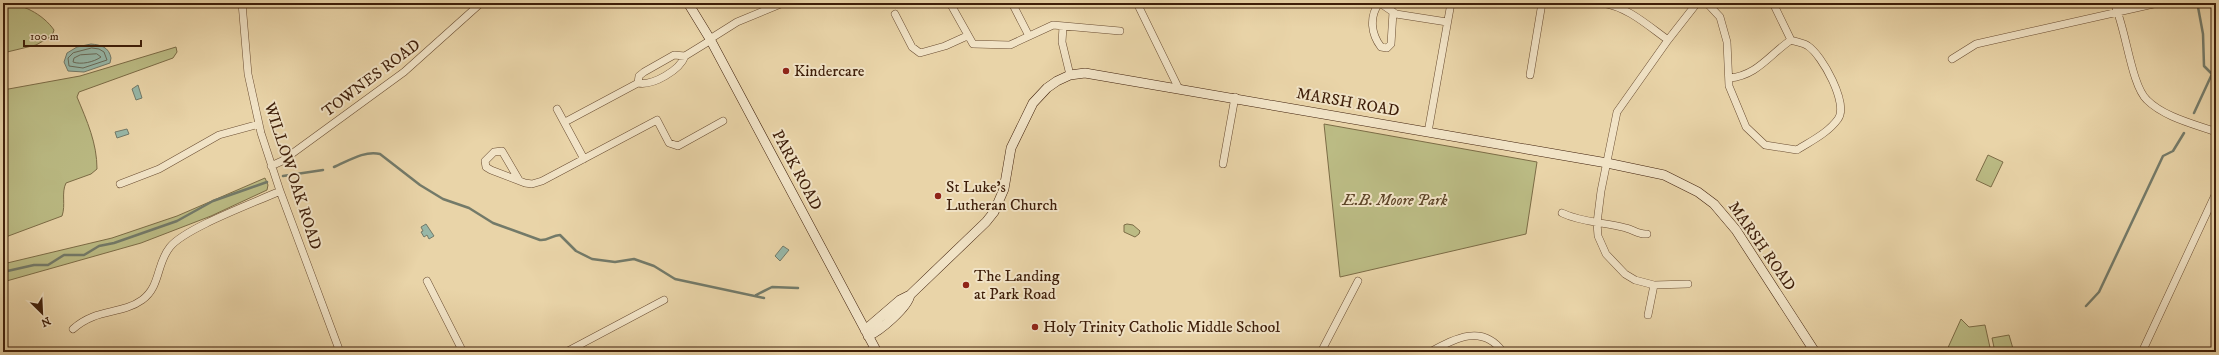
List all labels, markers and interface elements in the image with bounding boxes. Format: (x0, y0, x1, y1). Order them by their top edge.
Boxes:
scale bar (24, 22, 141, 48)
text: 100 m (30, 29, 59, 44)
street label: TOWNES ROAD (318, 34, 424, 122)
place label: Kindercare (794, 61, 865, 81)
marker: Kindercare (781, 66, 791, 76)
street label: MARSH ROAD (1295, 83, 1401, 121)
street label: WILLOW OAK ROAD (259, 99, 326, 252)
street label: PARK ROAD (767, 126, 827, 214)
place label: St Luke's Lutheran Church (946, 177, 1058, 215)
park label: E.B. Moore Park (1342, 190, 1448, 210)
marker: St Luke's Lutheran Church (933, 191, 943, 201)
street label: MARSH ROAD (1724, 197, 1800, 295)
place label: The Landing at Park Road (974, 266, 1060, 304)
marker: The Landing at Park Road (961, 280, 971, 290)
north arrow (22, 293, 62, 333)
text: N (39, 313, 53, 329)
place label: Holy Trinity Catholic Middle School (1043, 317, 1280, 337)
marker: Holy Trinity Catholic Middle School (1030, 322, 1040, 332)

